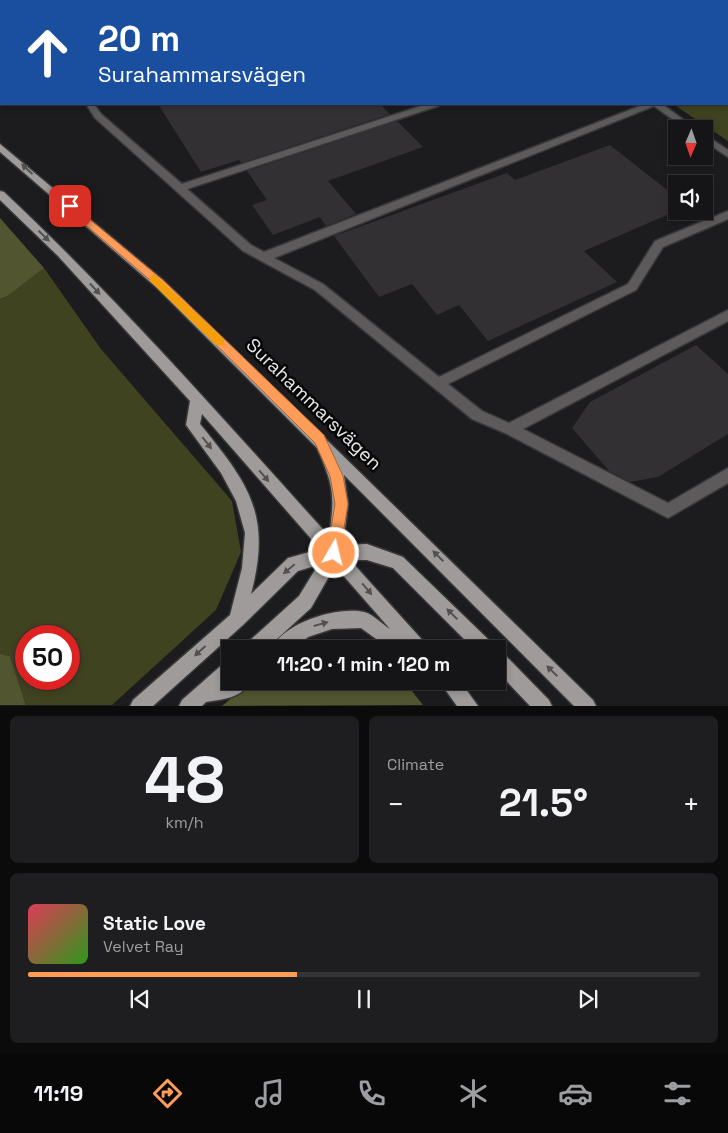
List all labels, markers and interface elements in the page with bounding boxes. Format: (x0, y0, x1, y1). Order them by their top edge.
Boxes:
text: 20 m (98, 17, 180, 61)
icon: ahead (15, 20, 80, 85)
text: Surahammarsvägen (98, 60, 306, 88)
north arrow (668, 120, 712, 165)
map controls (668, 120, 713, 220)
one-way arrow (21, 163, 33, 175)
button: sound (668, 175, 713, 220)
pin (49, 185, 91, 227)
icon: arrive (56, 192, 84, 220)
one-way arrow (37, 230, 49, 242)
one-way arrow (89, 282, 101, 294)
street label: Surahammarsvägen (241, 333, 387, 475)
one-way arrow (202, 437, 213, 450)
one-way arrow (258, 470, 269, 482)
position arrow (307, 526, 359, 578)
one-way arrow (432, 550, 444, 562)
one-way arrow (283, 563, 296, 574)
one-way arrow (361, 583, 373, 595)
one-way arrow (446, 608, 458, 620)
one-way arrow (314, 620, 329, 628)
speed limit sign: 50 (15, 625, 80, 690)
one-way arrow (195, 645, 207, 657)
text: 11:20 · 1 min · 120 m (277, 652, 450, 677)
one-way arrow (546, 665, 558, 677)
text: 48 (144, 738, 225, 821)
text: Climate (387, 754, 444, 775)
text: 21.5° (499, 779, 588, 827)
text: − (387, 786, 404, 822)
text: + (683, 786, 700, 822)
text: km/h (165, 812, 204, 833)
text: Static Love (103, 911, 206, 936)
text: Velvet Ray (103, 936, 184, 957)
icon: previous (126, 985, 154, 1013)
icon: pause (350, 985, 378, 1013)
icon: next (574, 985, 602, 1013)
icon: directions (150, 1076, 185, 1111)
icon: music (252, 1076, 287, 1111)
icon: phone (354, 1076, 389, 1111)
icon: climate (456, 1076, 491, 1111)
icon: car (558, 1076, 593, 1111)
icon: filters (660, 1076, 695, 1111)
text: 11:19 (33, 1079, 83, 1107)

